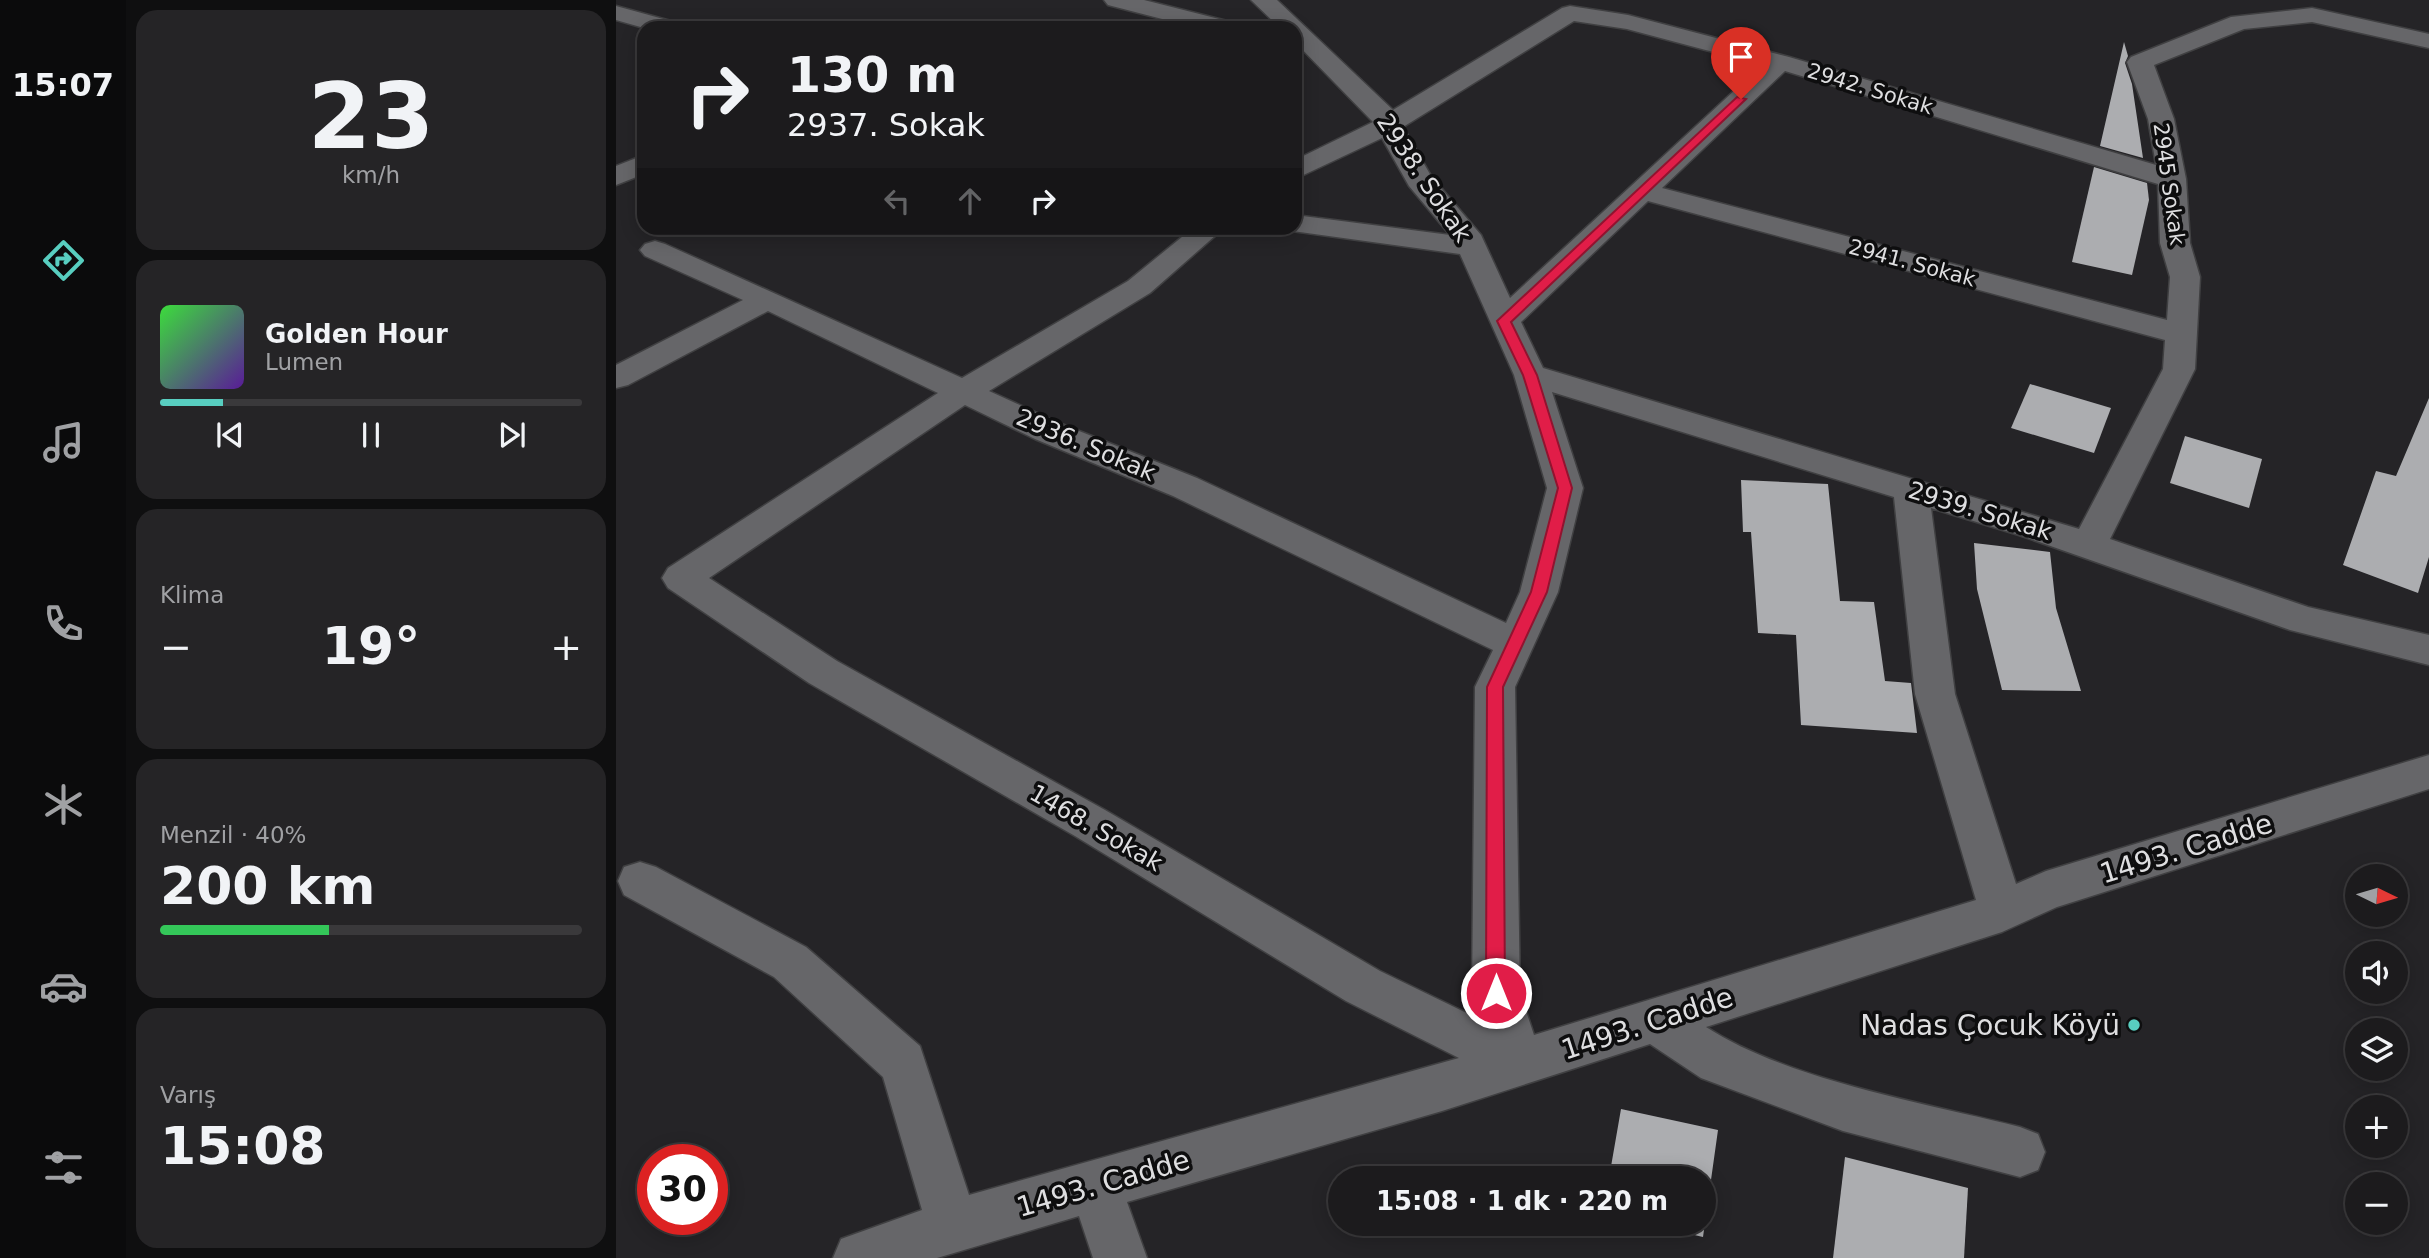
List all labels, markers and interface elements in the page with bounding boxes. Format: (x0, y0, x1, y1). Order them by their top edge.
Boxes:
pin (1711, 27, 1771, 99)
icon: arrive (1722, 38, 1760, 76)
text: 130 m (787, 47, 957, 104)
icon: right (672, 49, 763, 140)
street label: 2942. Sokak (1804, 59, 1936, 120)
text: 23 (308, 64, 434, 169)
text: 15:07 (12, 66, 114, 104)
text: 2937. Sokak (787, 106, 985, 144)
street label: 2938. Sokak (1371, 109, 1477, 247)
street label: 2945 Sokak (2149, 121, 2190, 247)
text: km/h (342, 162, 400, 188)
icon: left (878, 182, 916, 220)
icon: ahead (951, 182, 989, 220)
icon: right (1024, 182, 1062, 220)
street label: 2941. Sokak (1846, 235, 1979, 292)
icon: directions (39, 236, 88, 285)
text: Golden Hour (265, 319, 448, 349)
text: Lumen (265, 349, 343, 375)
street label: 2936. Sokak (1012, 403, 1160, 487)
icon: previous (211, 416, 249, 454)
icon: pause (352, 416, 390, 454)
icon: next (493, 416, 531, 454)
icon: music (39, 418, 88, 467)
street label: 2939. Sokak (1905, 476, 2055, 546)
text: Klima (160, 582, 224, 608)
icon: phone (39, 599, 88, 648)
text: 19° (322, 616, 420, 676)
text: − (160, 625, 192, 669)
text: + (550, 625, 582, 669)
street label: 1468. Sokak (1025, 779, 1167, 877)
icon: climate (39, 780, 88, 829)
street label: 1493. Cadde (2096, 807, 2276, 890)
text: Menzil · 40% (160, 822, 306, 848)
text: 200 km (160, 856, 375, 916)
north arrow (2345, 864, 2408, 928)
map controls (2345, 864, 2408, 1235)
button: sound (2345, 941, 2408, 1004)
position arrow (1459, 956, 1533, 1030)
icon: car (39, 962, 88, 1011)
street label: 1493. Cadde (1557, 980, 1737, 1067)
place label: Nadas Çocuk Köyü (1860, 1009, 2120, 1042)
marker: Nadas Çocuk Köyü (2126, 1017, 2142, 1033)
button: layers (2345, 1018, 2408, 1081)
text: Varış (160, 1082, 216, 1108)
button: + (2345, 1095, 2408, 1158)
text: 15:08 (160, 1116, 326, 1176)
icon: filters (39, 1143, 88, 1192)
street label: 1493. Cadde (1013, 1143, 1194, 1224)
speed limit sign: 30 (637, 1144, 728, 1235)
button: − (2345, 1172, 2408, 1235)
text: 15:08 · 1 dk · 220 m (1376, 1186, 1668, 1216)

